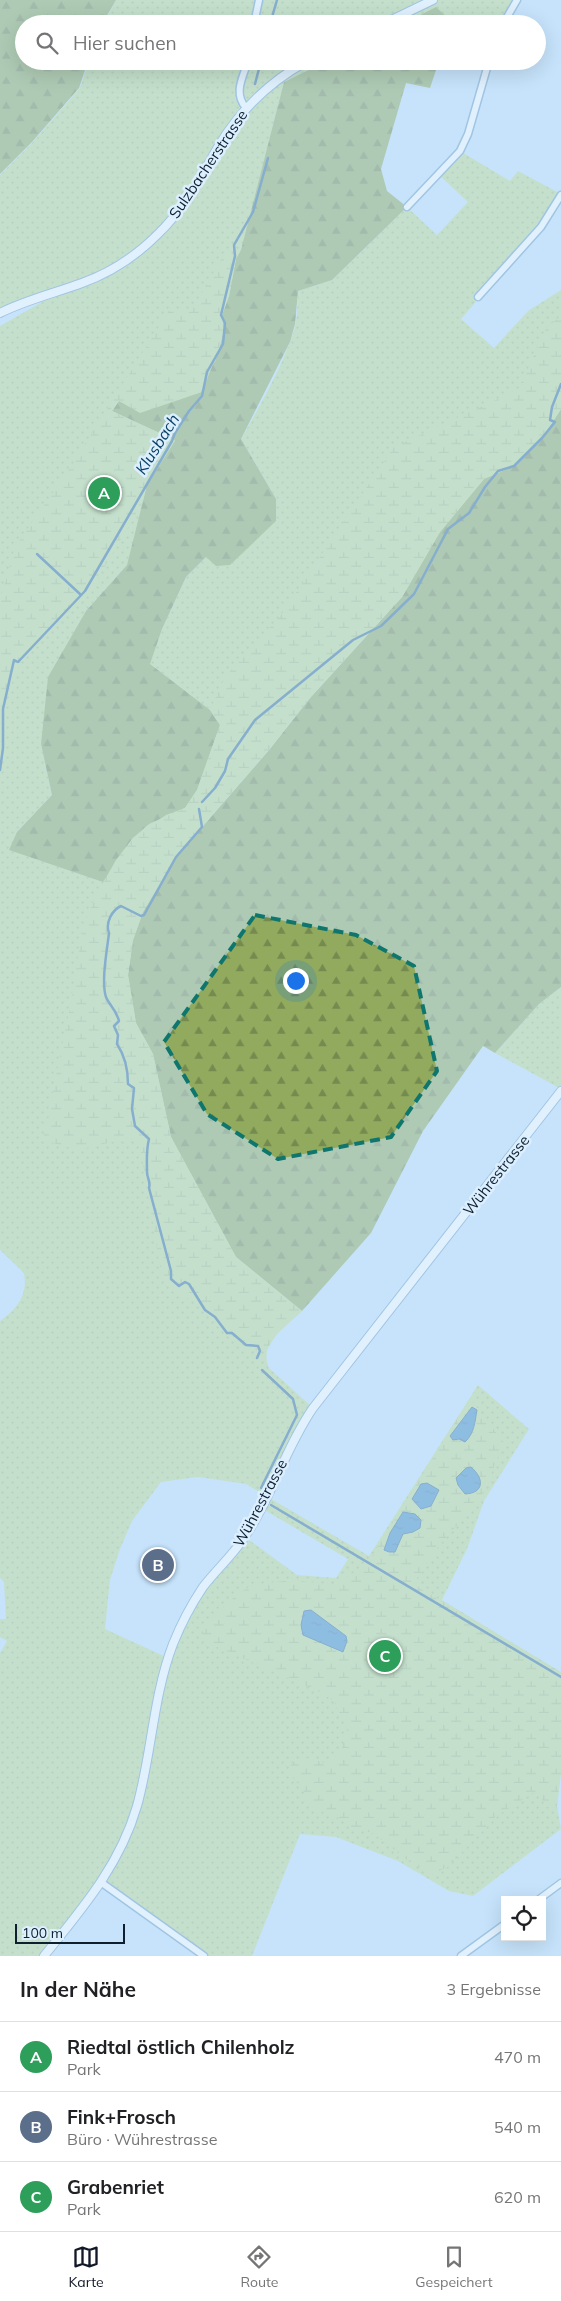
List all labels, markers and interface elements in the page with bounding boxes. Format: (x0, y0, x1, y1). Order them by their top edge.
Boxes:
search box (15, 15, 546, 70)
icon: search (33, 29, 61, 57)
text: Hier suchen (73, 31, 177, 55)
street label: Sulzbacherstrasse (165, 106, 251, 222)
water label: Klusbach (131, 410, 183, 478)
pin: A (88, 474, 120, 512)
your location (283, 968, 309, 994)
street label: Wührestrasse (459, 1131, 533, 1219)
street label: Wührestrasse (229, 1456, 291, 1550)
pin: B (142, 1546, 174, 1584)
pin: C (369, 1637, 401, 1675)
map controls (501, 1896, 546, 1941)
button: locate (501, 1896, 546, 1941)
scale bar (15, 1921, 125, 1944)
text: 100 m (22, 1924, 63, 1942)
text: In der Nähe (20, 1976, 136, 2002)
text: 3 Ergebnisse (446, 1979, 541, 1999)
text: Riedtal östlich Chilenholz (67, 2035, 295, 2059)
text: A (30, 2047, 42, 2067)
text: 470 m (494, 2047, 541, 2067)
text: Park (67, 2059, 101, 2079)
text: Fink+Frosch (67, 2105, 176, 2129)
text: B (30, 2117, 42, 2137)
text: 540 m (494, 2117, 541, 2137)
text: Büro · Wührestrasse (67, 2129, 217, 2149)
text: Grabenriet (67, 2175, 164, 2199)
text: C (31, 2187, 41, 2207)
text: 620 m (494, 2187, 541, 2207)
text: Park (67, 2199, 101, 2219)
tab: Karte (68, 2243, 104, 2291)
tab: Route (240, 2243, 278, 2291)
tab: Gespeichert (415, 2243, 493, 2291)

